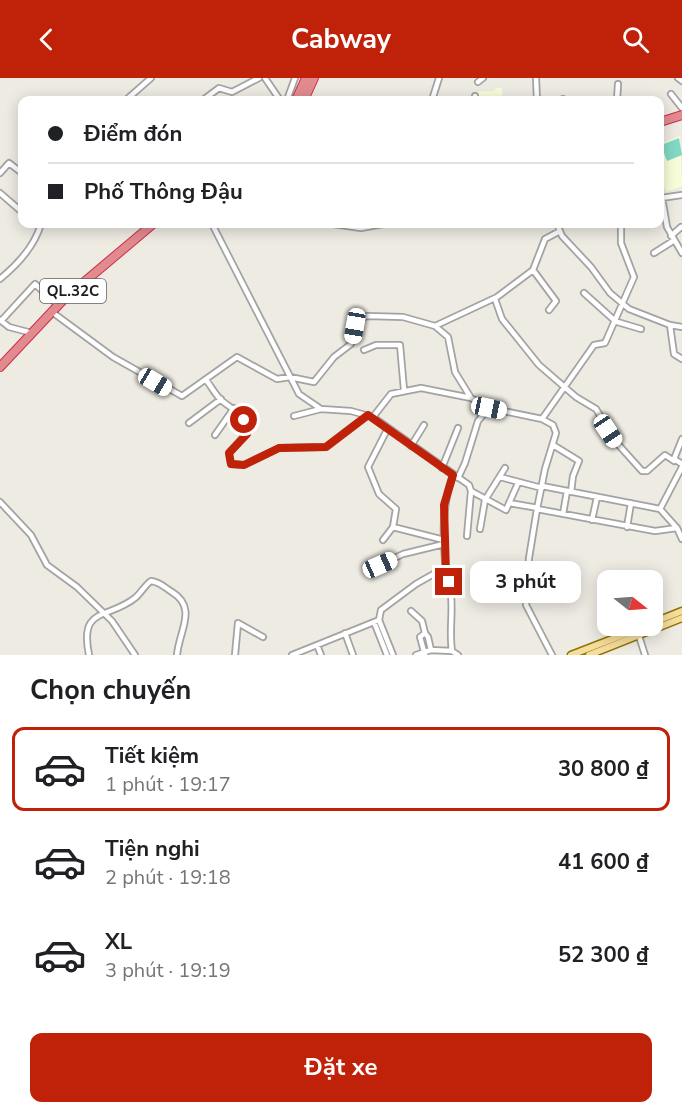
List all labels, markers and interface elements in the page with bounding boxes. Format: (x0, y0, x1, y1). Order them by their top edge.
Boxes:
text: Cabway (291, 21, 391, 58)
icon: back (30, 23, 63, 56)
icon: search (619, 23, 652, 56)
text: Điểm đón (84, 119, 182, 149)
text: Phố Thông Đậu (84, 177, 243, 207)
road number: QL.32C (40, 279, 106, 303)
car (343, 307, 367, 345)
car (135, 365, 175, 399)
car (470, 395, 508, 421)
route start (230, 406, 257, 433)
car (590, 411, 626, 451)
car (360, 549, 400, 581)
callout: 3 phút (470, 561, 581, 603)
route end (435, 568, 462, 595)
text: 3 phút (495, 568, 556, 595)
north arrow (597, 570, 663, 636)
map controls (597, 570, 663, 636)
text: Chọn chuyến (30, 672, 191, 709)
text: Tiết kiệm (105, 741, 199, 771)
icon: car (33, 742, 87, 796)
text: 30 800 ₫ (558, 754, 649, 784)
text: 1 phút · 19:17 (105, 771, 231, 798)
text: Tiện nghi (105, 834, 200, 864)
icon: car (33, 835, 87, 889)
text: 41 600 ₫ (558, 847, 649, 877)
text: 2 phút · 19:18 (105, 864, 231, 891)
text: XL (105, 927, 132, 957)
icon: car (33, 928, 87, 982)
text: 52 300 ₫ (558, 940, 649, 970)
text: 3 phút · 19:19 (105, 957, 231, 984)
button: Đặt xe (30, 1033, 652, 1102)

